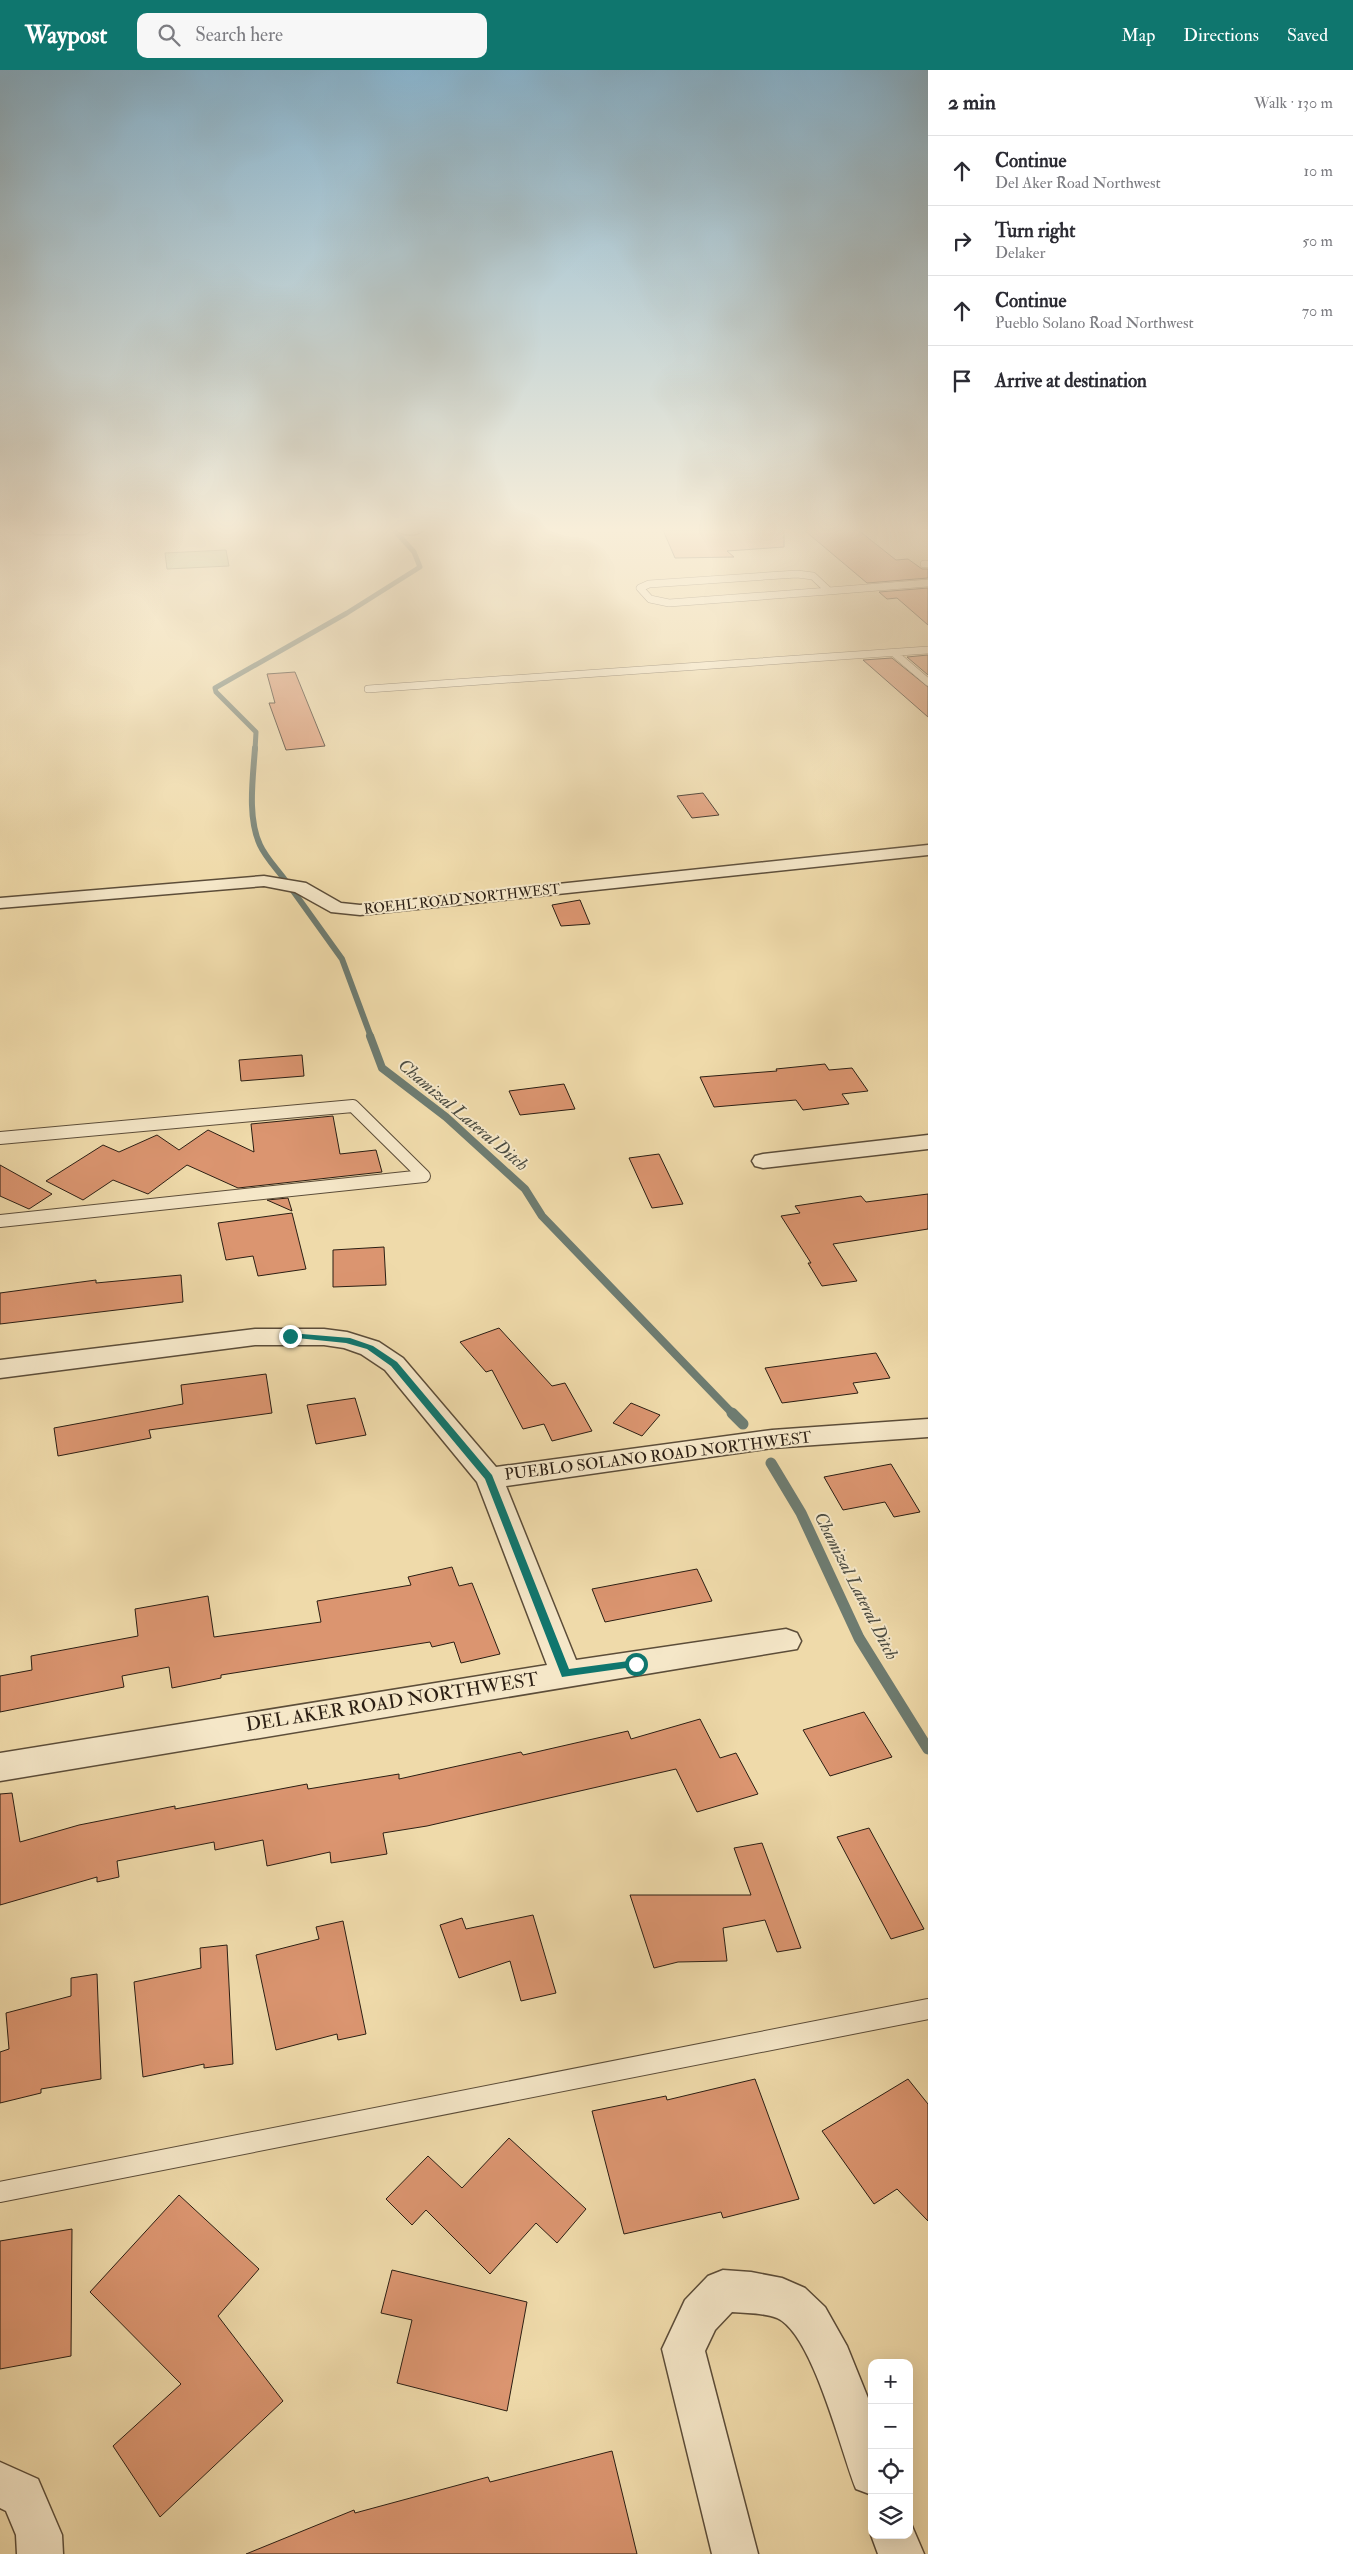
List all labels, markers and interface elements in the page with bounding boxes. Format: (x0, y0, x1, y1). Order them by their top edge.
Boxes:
search box (137, 13, 487, 58)
text: Waypost (25, 20, 107, 51)
icon: search (155, 21, 183, 49)
text: Search here (195, 23, 283, 47)
text: Map (1122, 24, 1155, 47)
text: Directions (1183, 24, 1259, 47)
text: Saved (1287, 24, 1328, 47)
text: 2 min (948, 89, 996, 116)
text: Walk · 130 m (1254, 93, 1333, 113)
text: Continue (995, 149, 1066, 173)
icon: ahead (948, 157, 976, 185)
text: 10 m (1303, 161, 1333, 181)
text: Del Aker Road Northwest (995, 173, 1161, 193)
text: Turn right (995, 219, 1075, 243)
icon: right (948, 227, 976, 255)
text: 50 m (1302, 231, 1333, 251)
text: Delaker (995, 243, 1045, 263)
text: Continue (995, 289, 1066, 313)
icon: ahead (948, 297, 976, 325)
text: 70 m (1302, 301, 1333, 321)
text: Pueblo Solano Road Northwest (995, 313, 1194, 333)
icon: arrive (948, 367, 976, 395)
text: Arrive at destination (995, 369, 1147, 393)
street label: ROEHL ROAD NORTHWEST (363, 880, 562, 918)
water label: Chamizal Lateral Ditch (393, 1054, 533, 1176)
route end (279, 1325, 302, 1348)
street label: PUEBLO SOLANO ROAD NORTHWEST (503, 1427, 813, 1485)
water label: Chamizal Lateral Ditch (809, 1508, 903, 1664)
route start (625, 1653, 648, 1676)
street label: DEL AKER ROAD NORTHWEST (244, 1667, 540, 1737)
map controls (868, 2359, 913, 2539)
button: + (868, 2359, 913, 2404)
button: − (868, 2404, 913, 2449)
button: locate (868, 2449, 913, 2494)
button: layers (868, 2494, 913, 2539)

